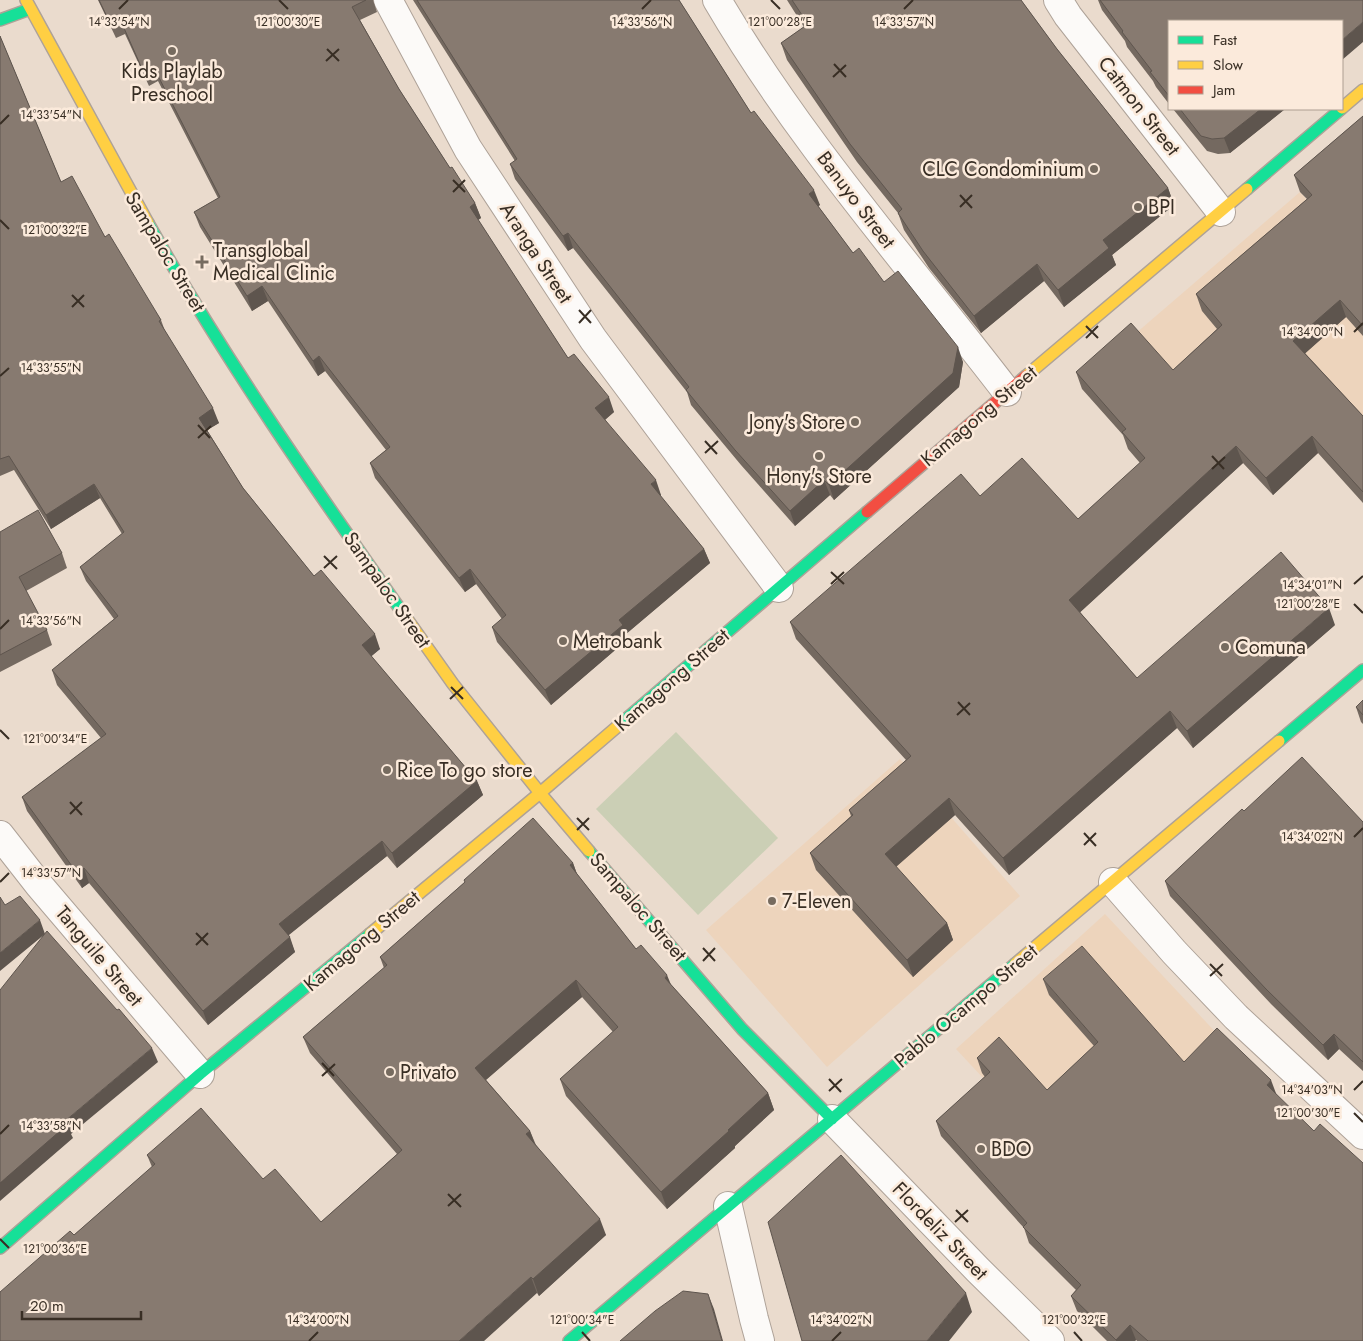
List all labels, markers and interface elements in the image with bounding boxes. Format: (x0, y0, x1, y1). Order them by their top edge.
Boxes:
text: 14°33'54"N (89, 13, 149, 31)
text: 121°00'30"E (256, 13, 320, 31)
text: 14°33'56"N (612, 13, 672, 31)
text: 121°00'28"E (748, 13, 812, 31)
text: 14°33'57"N (874, 13, 934, 31)
legend (1168, 20, 1343, 110)
text: Fast (1213, 29, 1237, 51)
marker: Kids Playlab Preschool (166, 45, 178, 57)
street label: Catmon Street (1091, 50, 1187, 162)
text: Slow (1213, 54, 1244, 76)
place label: Kids Playlab Preschool (121, 57, 223, 109)
text: Jam (1211, 79, 1236, 101)
text: 14°33'54"N (21, 106, 81, 124)
street label: Banuyo Street (810, 145, 902, 255)
place label: CLC Condominium (922, 155, 1084, 184)
marker: CLC Condominium (1088, 163, 1100, 175)
street label: Sampaloc Street (118, 186, 213, 318)
place label: BPI (1148, 193, 1175, 222)
street label: Aranga Street (493, 197, 580, 309)
marker: BPI (1132, 201, 1144, 213)
text: 121°00'32"E (23, 221, 87, 239)
place label: Transglobal Medical Clinic (213, 236, 335, 288)
marker: Transglobal Medical Clinic (195, 255, 209, 269)
text: 14°34'00"N (1281, 323, 1343, 341)
street label: Kamagong Street (914, 358, 1044, 473)
text: 14°33'55"N (21, 359, 81, 377)
place label: Jony's Store (746, 408, 845, 437)
marker: Jony's Store (849, 416, 861, 428)
marker: Hony's Store (813, 450, 825, 462)
place label: Hony's Store (766, 462, 872, 491)
street label: Sampaloc Street (336, 526, 438, 654)
text: 14°34'01"N (1282, 576, 1342, 594)
text: 121°00'28"E (1276, 595, 1340, 613)
text: 14°33'56"N (21, 612, 81, 630)
street label: Kamagong Street (608, 622, 736, 738)
place label: Metrobank (573, 627, 662, 656)
place label: Comuna (1235, 633, 1306, 662)
marker: Metrobank (557, 635, 569, 647)
marker: Comuna (1219, 641, 1231, 653)
text: 121°00'34"E (23, 730, 87, 748)
place label: Rice To go store (397, 756, 532, 785)
marker: Rice To go store (381, 764, 393, 776)
text: 14°34'02"N (1281, 828, 1343, 846)
street label: Sampaloc Street (582, 846, 694, 968)
text: 14°33'57"N (21, 864, 81, 882)
street label: Kamagong Street (297, 883, 427, 998)
place label: 7-Eleven (782, 887, 852, 916)
marker: 7-Eleven (766, 895, 778, 907)
street label: Tanguile Street (48, 900, 150, 1013)
street label: Pablo Ocampo Street (888, 937, 1044, 1075)
place label: Privato (400, 1058, 457, 1087)
marker: Privato (384, 1066, 396, 1078)
text: 14°34'03"N (1281, 1081, 1343, 1099)
text: 121°00'30"E (1276, 1104, 1340, 1122)
text: 14°33'58"N (21, 1117, 81, 1135)
place label: BDO (991, 1135, 1032, 1164)
marker: BDO (975, 1143, 987, 1155)
street label: Flordeliz Street (886, 1175, 995, 1287)
text: 121°00'36"E (23, 1240, 87, 1258)
scale bar (22, 1288, 141, 1320)
text: 20 m (30, 1295, 64, 1317)
text: 14°34'00"N (287, 1311, 349, 1329)
text: 121°00'34"E (550, 1311, 614, 1329)
text: 14°34'02"N (810, 1311, 872, 1329)
text: 121°00'32"E (1042, 1311, 1106, 1329)

